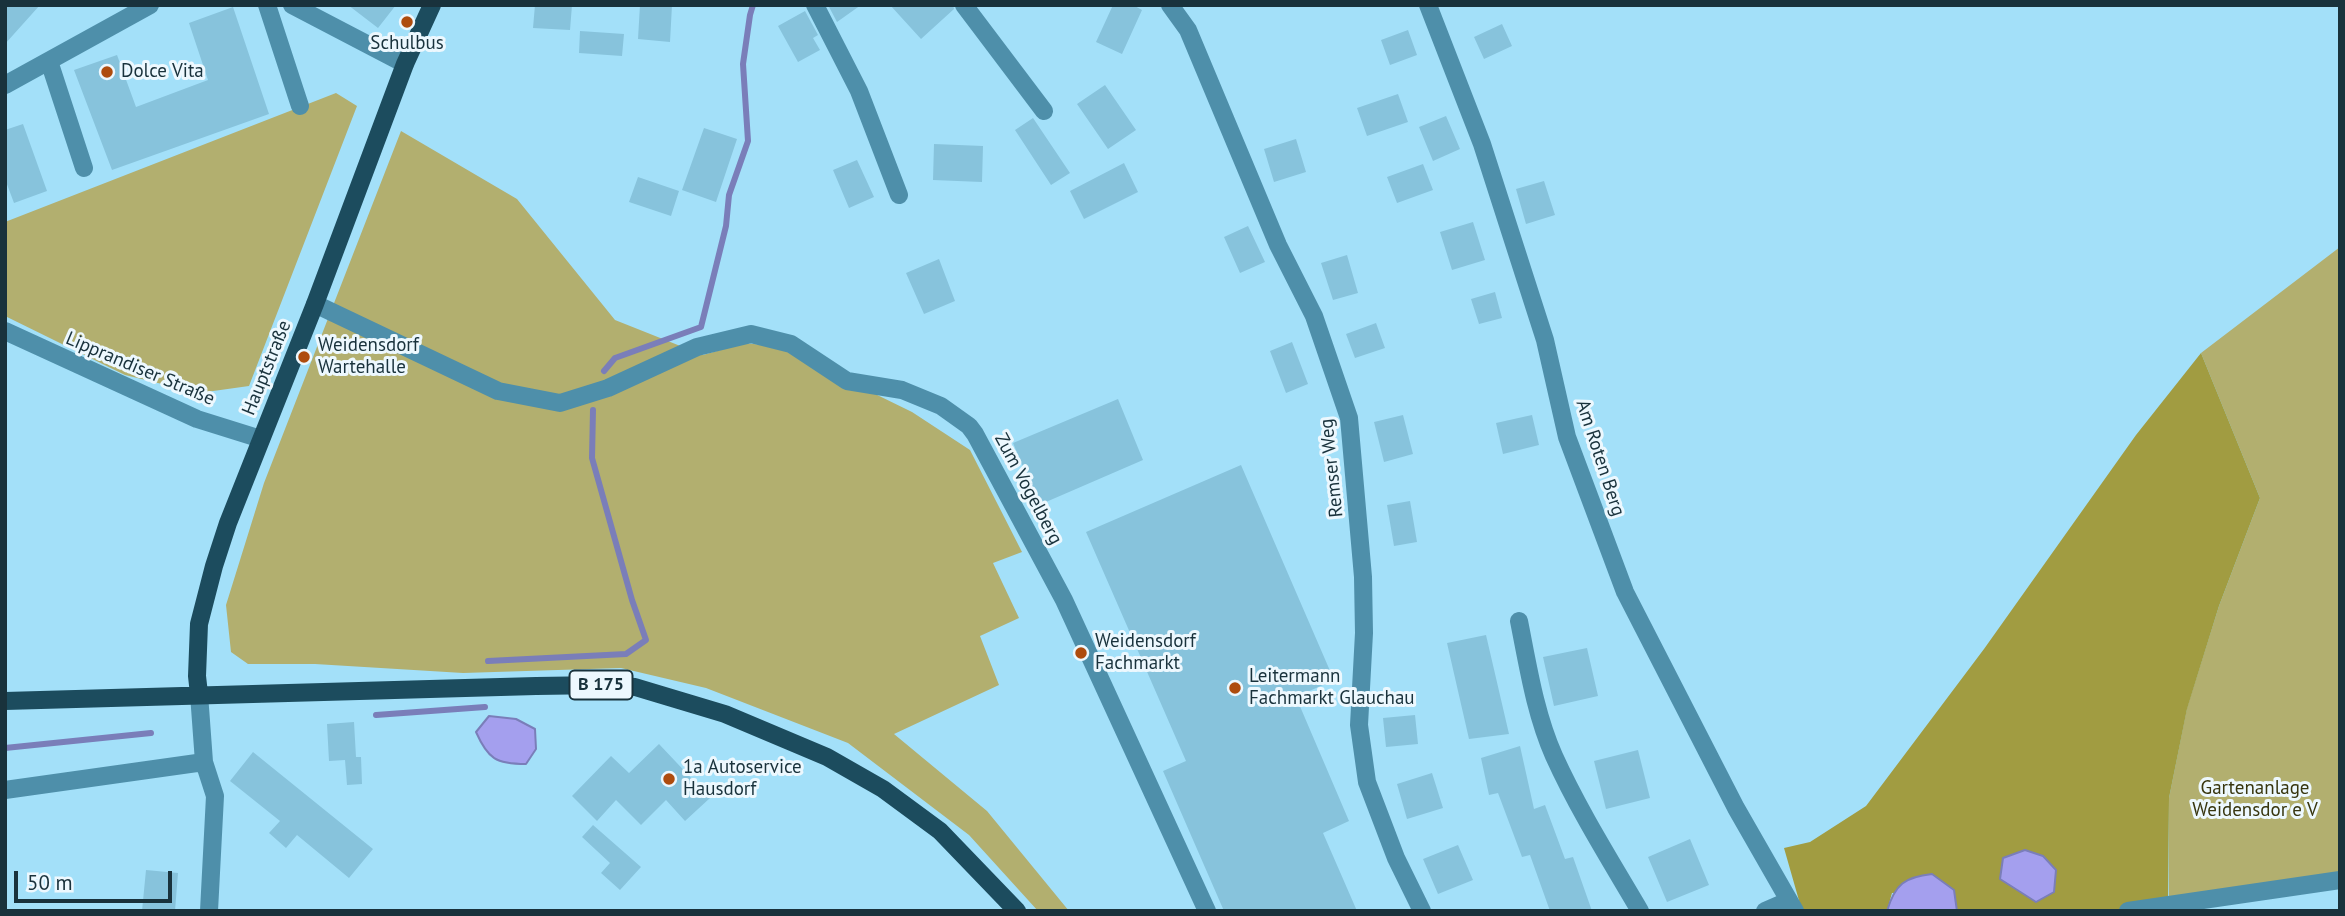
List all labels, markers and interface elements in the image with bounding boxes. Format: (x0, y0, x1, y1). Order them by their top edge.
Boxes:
marker: Schulbus (399, 14, 415, 30)
place label: Schulbus (370, 33, 444, 55)
place label: Dolce Vita (121, 61, 204, 83)
marker: Dolce Vita (99, 64, 115, 80)
street label: Hauptstraße (238, 317, 296, 419)
street label: Lipprandiser Straße (62, 327, 218, 411)
place label: Weidensdorf Wartehalle (318, 335, 419, 379)
marker: Weidensdorf Wartehalle (296, 349, 312, 365)
street label: Am Roten Berg (1570, 397, 1630, 519)
street label: Remser Weg (1315, 417, 1349, 519)
street label: Zum Vogelberg (989, 430, 1067, 548)
place label: Weidensdorf Fachmarkt (1095, 631, 1196, 675)
marker: Weidensdorf Fachmarkt (1073, 645, 1089, 661)
place label: Leitermann Fachmarkt Glauchau (1249, 666, 1415, 710)
road number: B 175 (570, 670, 632, 700)
marker: Leitermann Fachmarkt Glauchau (1227, 680, 1243, 696)
place label: 1a Autoservice Hausdorf (683, 757, 802, 801)
marker: 1a Autoservice Hausdorf (661, 771, 677, 787)
park label: Gartenanlage Weidensdor e V (2192, 778, 2318, 822)
scale bar (18, 856, 175, 900)
text: 50 m (27, 869, 73, 896)

